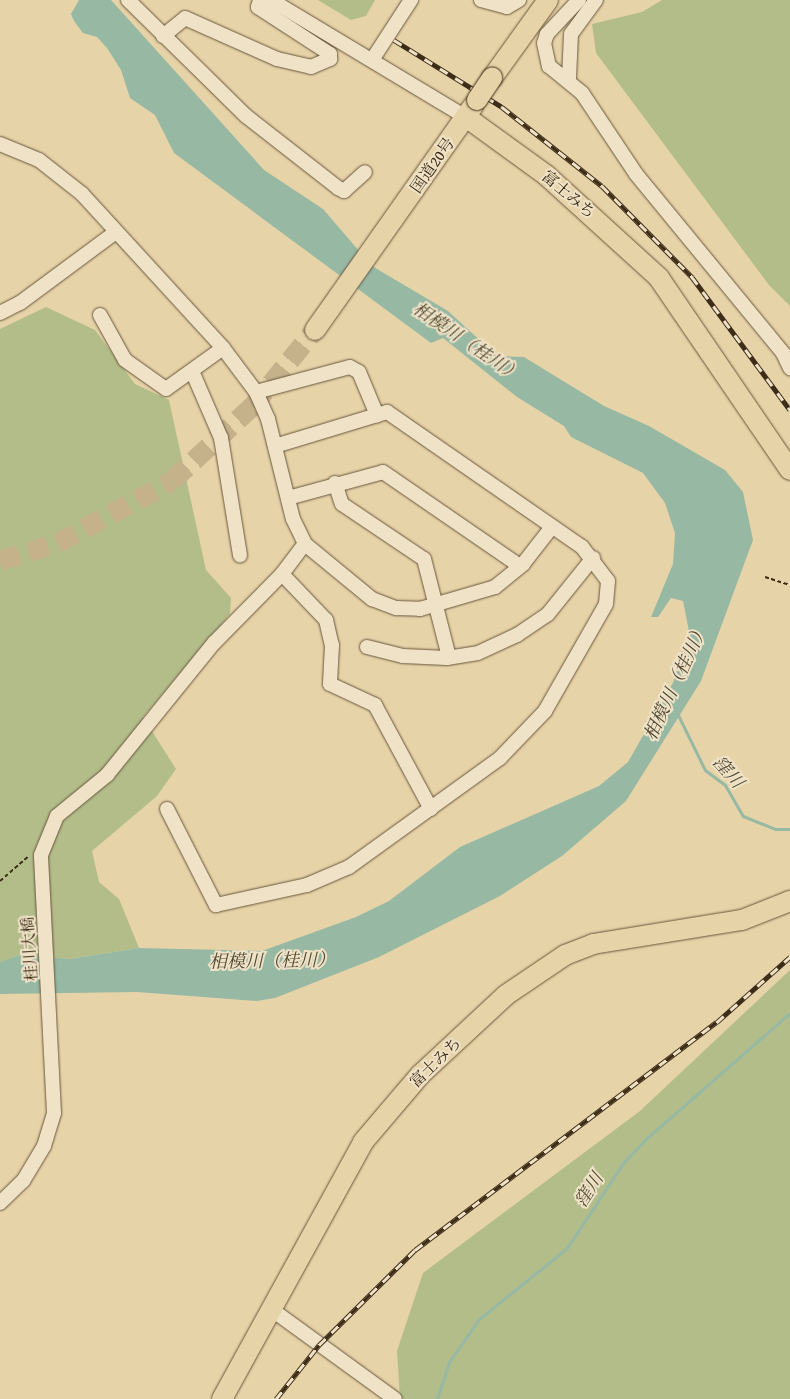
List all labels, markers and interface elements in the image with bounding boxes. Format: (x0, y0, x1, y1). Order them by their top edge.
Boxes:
street label: 国道20号 (406, 134, 458, 196)
street label: 富士みち (538, 166, 600, 222)
water label: 相模川（桂川） (409, 298, 525, 386)
water label: 相模川（桂川） (640, 620, 712, 744)
water label: 窪川 (708, 751, 748, 793)
street label: 桂川大橋 (17, 916, 41, 982)
water label: 相模川（桂川） (209, 949, 335, 973)
street label: 富士みち (405, 1033, 465, 1091)
water label: 窪川 (570, 1169, 608, 1211)

